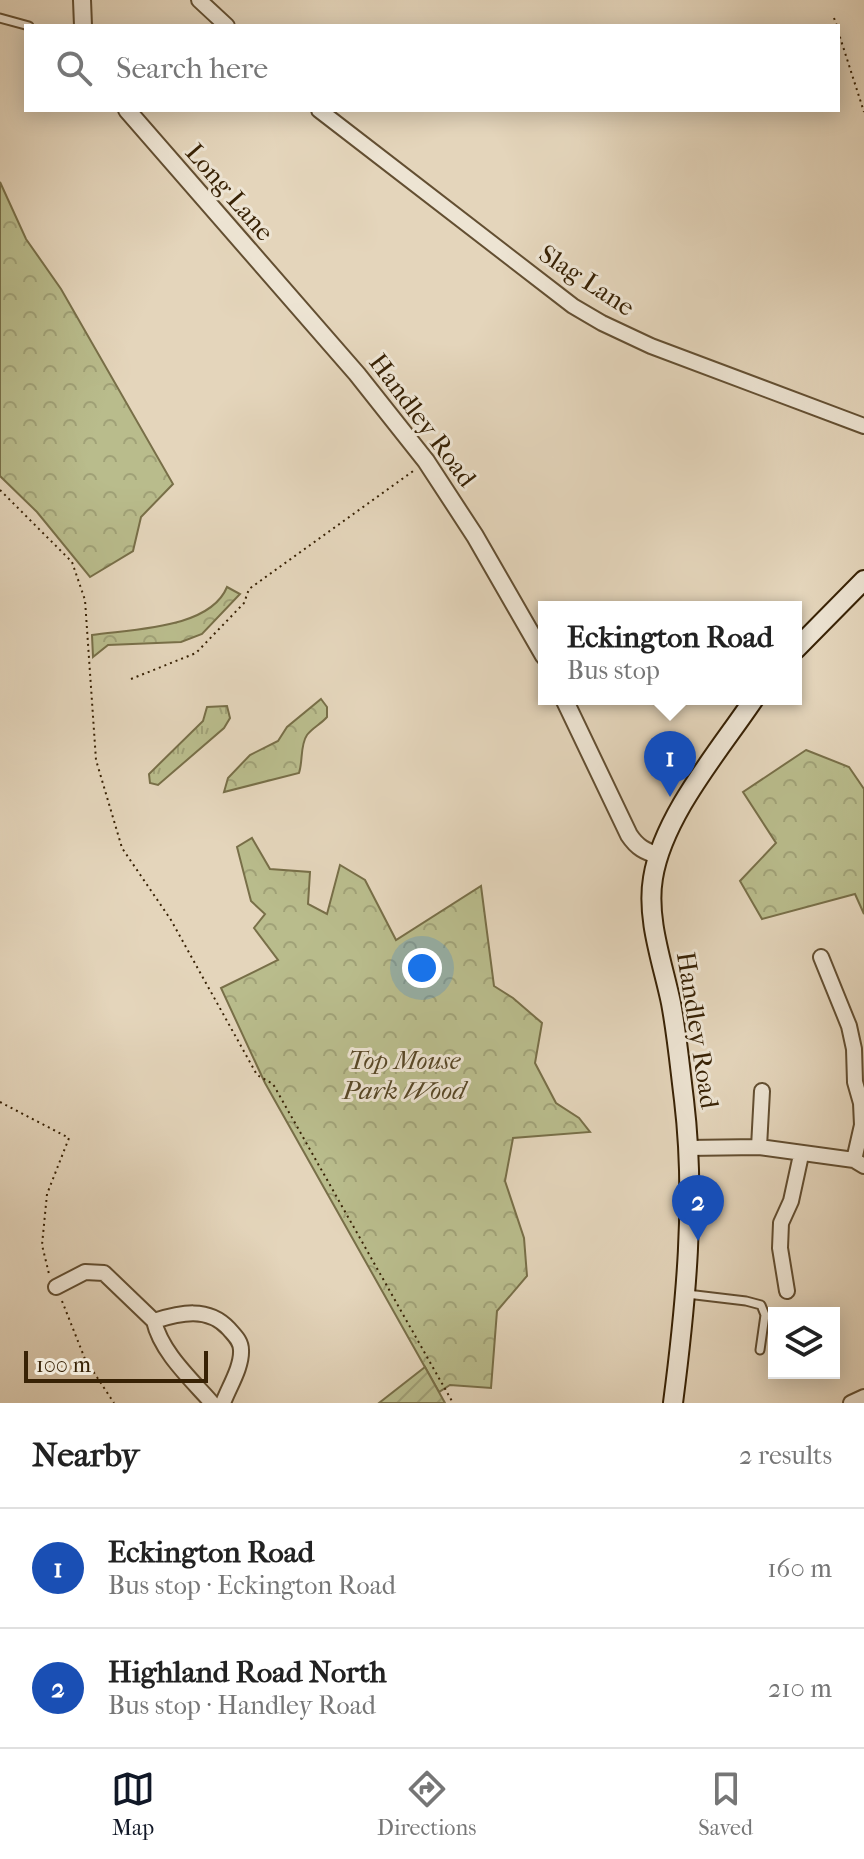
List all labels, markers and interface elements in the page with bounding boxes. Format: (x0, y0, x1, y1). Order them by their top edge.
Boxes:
search box (24, 24, 840, 112)
icon: search (52, 46, 96, 90)
text: Search here (116, 51, 268, 86)
street label: Long Lane (179, 137, 280, 247)
street label: Slag Lane (533, 238, 640, 323)
street label: Handley Road (363, 348, 483, 494)
popup (538, 601, 802, 705)
text: Eckington Road (567, 620, 773, 655)
text: Bus stop (567, 655, 660, 686)
pin: 1 (644, 731, 696, 797)
your location (402, 948, 442, 988)
street label: Handley Road (670, 949, 725, 1112)
park label: Top Mouse Park Wood (342, 1045, 469, 1106)
pin: 2 (672, 1175, 724, 1241)
map controls (768, 1307, 840, 1379)
button: layers (768, 1307, 840, 1379)
scale bar (24, 1347, 208, 1383)
text: 100 m (36, 1352, 91, 1378)
text: Nearby (32, 1435, 139, 1475)
text: 2 results (739, 1440, 832, 1471)
text: Eckington Road (108, 1535, 314, 1570)
text: 1 (53, 1553, 63, 1584)
text: 160 m (767, 1553, 832, 1584)
text: Bus stop · Eckington Road (108, 1570, 396, 1601)
text: Highland Road North (108, 1655, 386, 1690)
text: 2 (51, 1673, 65, 1704)
text: 210 m (768, 1673, 832, 1704)
text: Bus stop · Handley Road (108, 1690, 376, 1721)
tab: Map (111, 1767, 155, 1841)
tab: Directions (377, 1767, 476, 1841)
tab: Saved (698, 1767, 753, 1841)

